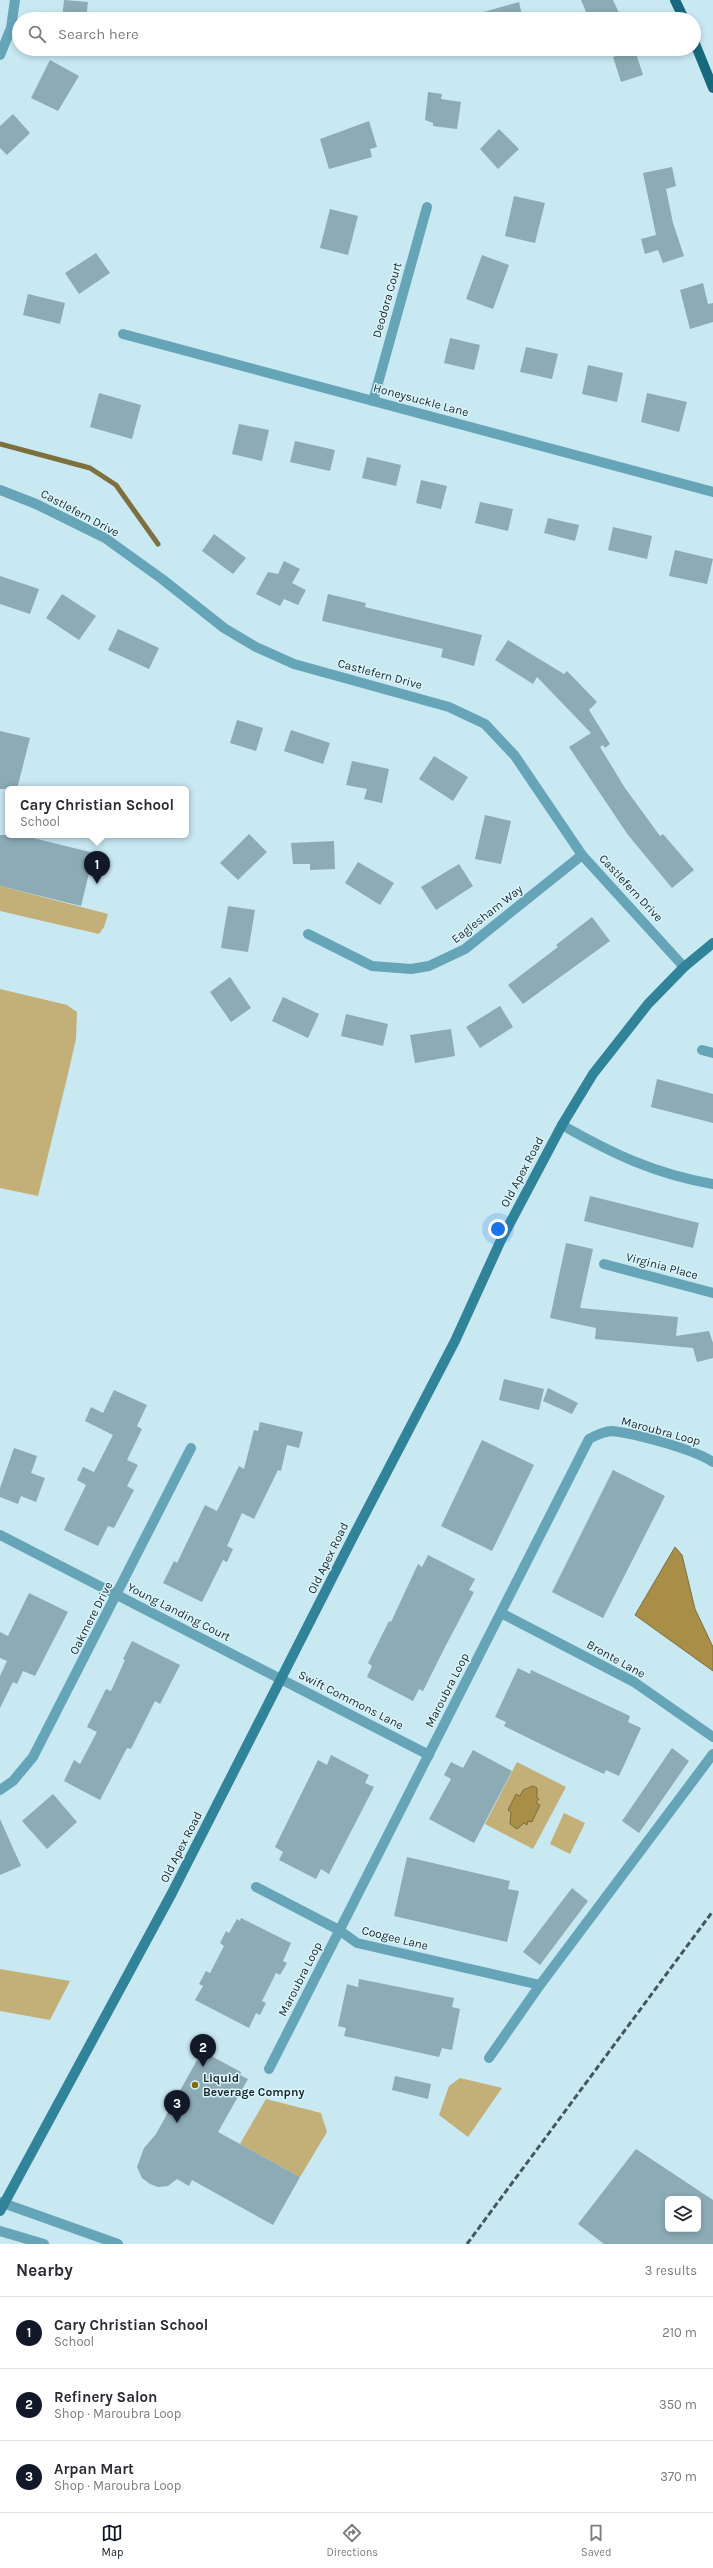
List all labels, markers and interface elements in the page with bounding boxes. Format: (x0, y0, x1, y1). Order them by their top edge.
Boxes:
search box (12, 12, 701, 56)
icon: search (26, 23, 48, 45)
text: Search here (58, 25, 139, 43)
street label: Deodora Court (370, 260, 405, 339)
street label: Honeysuckle Lane (372, 381, 470, 419)
street label: Castlefern Drive (38, 486, 122, 540)
street label: Castlefern Drive (336, 656, 424, 692)
popup (5, 786, 189, 838)
text: Cary Christian School (20, 796, 174, 814)
text: School (20, 814, 60, 829)
pin: 1 (84, 851, 110, 884)
street label: Castlefern Drive (596, 851, 666, 925)
street label: Eaglesham Way (449, 882, 526, 946)
street label: Old Apex Road (498, 1134, 546, 1210)
your location (488, 1219, 508, 1239)
street label: Virginia Place (624, 1250, 700, 1282)
street label: Maroubra Loop (620, 1414, 702, 1448)
street label: Old Apex Road (305, 1520, 351, 1596)
street label: Oakmere Drive (67, 1579, 115, 1657)
street label: Young Landing Court (125, 1580, 233, 1644)
street label: Bronte Lane (584, 1637, 648, 1681)
street label: Maroubra Loop (422, 1650, 472, 1730)
street label: Swift Commons Lane (296, 1667, 406, 1733)
street label: Old Apex Road (157, 1809, 205, 1885)
street label: Coogee Lane (360, 1923, 430, 1953)
street label: Maroubra Loop (275, 1939, 325, 2019)
pin: 2 (190, 2034, 216, 2067)
place label: Liquid Beverage Compny (203, 2071, 304, 2099)
marker: Liquid Beverage Compny (190, 2080, 200, 2090)
pin: 3 (164, 2090, 190, 2123)
map controls (665, 2196, 701, 2232)
button: layers (665, 2196, 701, 2232)
text: Nearby (16, 2260, 73, 2280)
text: 3 results (645, 2263, 697, 2278)
text: Cary Christian School (54, 2316, 208, 2334)
text: 1 (27, 2325, 31, 2340)
text: 210 m (662, 2325, 697, 2340)
text: School (54, 2334, 94, 2349)
text: Refinery Salon (54, 2388, 157, 2406)
text: 2 (25, 2397, 33, 2412)
text: 350 m (659, 2397, 697, 2412)
text: Shop · Maroubra Loop (54, 2406, 181, 2421)
text: Arpan Mart (54, 2460, 134, 2478)
text: 3 (25, 2469, 33, 2484)
text: 370 m (660, 2469, 697, 2484)
text: Shop · Maroubra Loop (54, 2478, 181, 2493)
tab: Map (101, 2522, 123, 2559)
tab: Directions (326, 2522, 378, 2559)
tab: Saved (581, 2522, 612, 2559)

